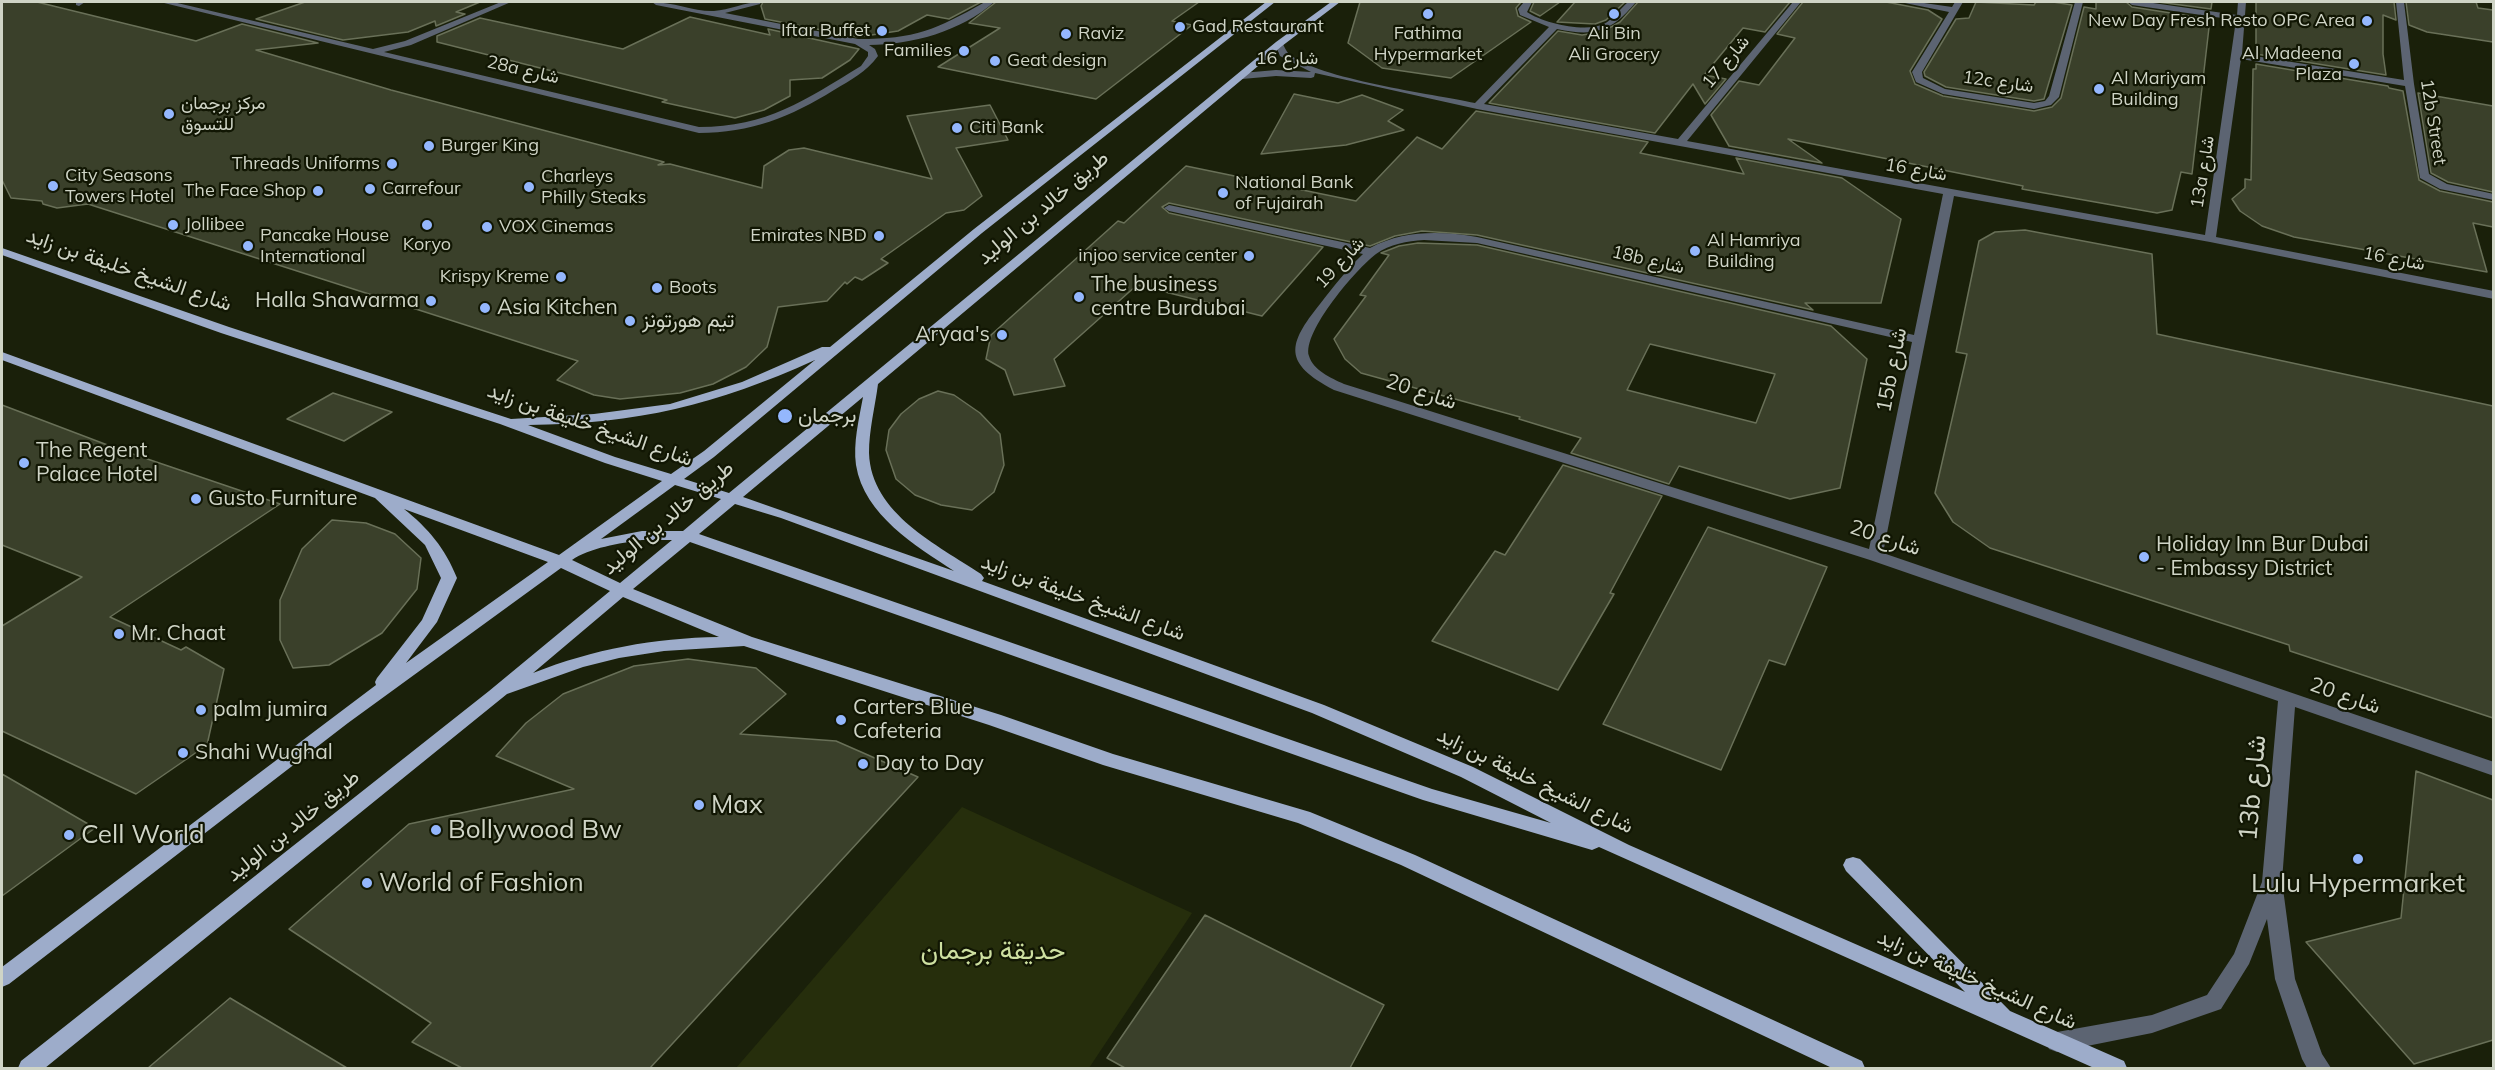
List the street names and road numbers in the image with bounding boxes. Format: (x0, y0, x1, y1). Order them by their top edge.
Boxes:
street label: شارع 17 (1698, 31, 1754, 93)
street label: شارع 16 (1256, 48, 1318, 70)
street label: 28a شارع (485, 51, 561, 89)
street label: 12c شارع (1961, 66, 2035, 98)
street label: 12b Street (2416, 77, 2450, 167)
street label: 13a شارع (2187, 134, 2219, 210)
street label: طريق خالد بن الوليد (972, 146, 1114, 270)
street label: شارع 16 (1883, 154, 1949, 186)
street label: شارع الشيخ خليفة بن زايد (23, 223, 235, 317)
street label: شارع 19 (1311, 233, 1369, 293)
street label: 18b شارع (1610, 241, 1686, 279)
street label: شارع 16 (2361, 242, 2427, 276)
street label: 15b شارع (1871, 326, 1913, 414)
street label: شارع 20 (1382, 369, 1460, 415)
street label: شارع الشيخ خليفة بن زايد (484, 378, 696, 472)
street label: طريق خالد بن الوليد (597, 456, 739, 580)
street label: شارع 20 (1846, 515, 1924, 561)
street label: شارع الشيخ خليفة بن زايد (977, 549, 1189, 647)
street label: شارع 20 (2306, 672, 2384, 720)
street label: شارع الشيخ خليفة بن زايد (1433, 722, 1637, 840)
street label: 13b شارع (2233, 734, 2273, 842)
street label: طريق خالد بن الوليد (221, 765, 365, 887)
street label: شارع الشيخ خليفة بن زايد (1873, 925, 2081, 1035)

